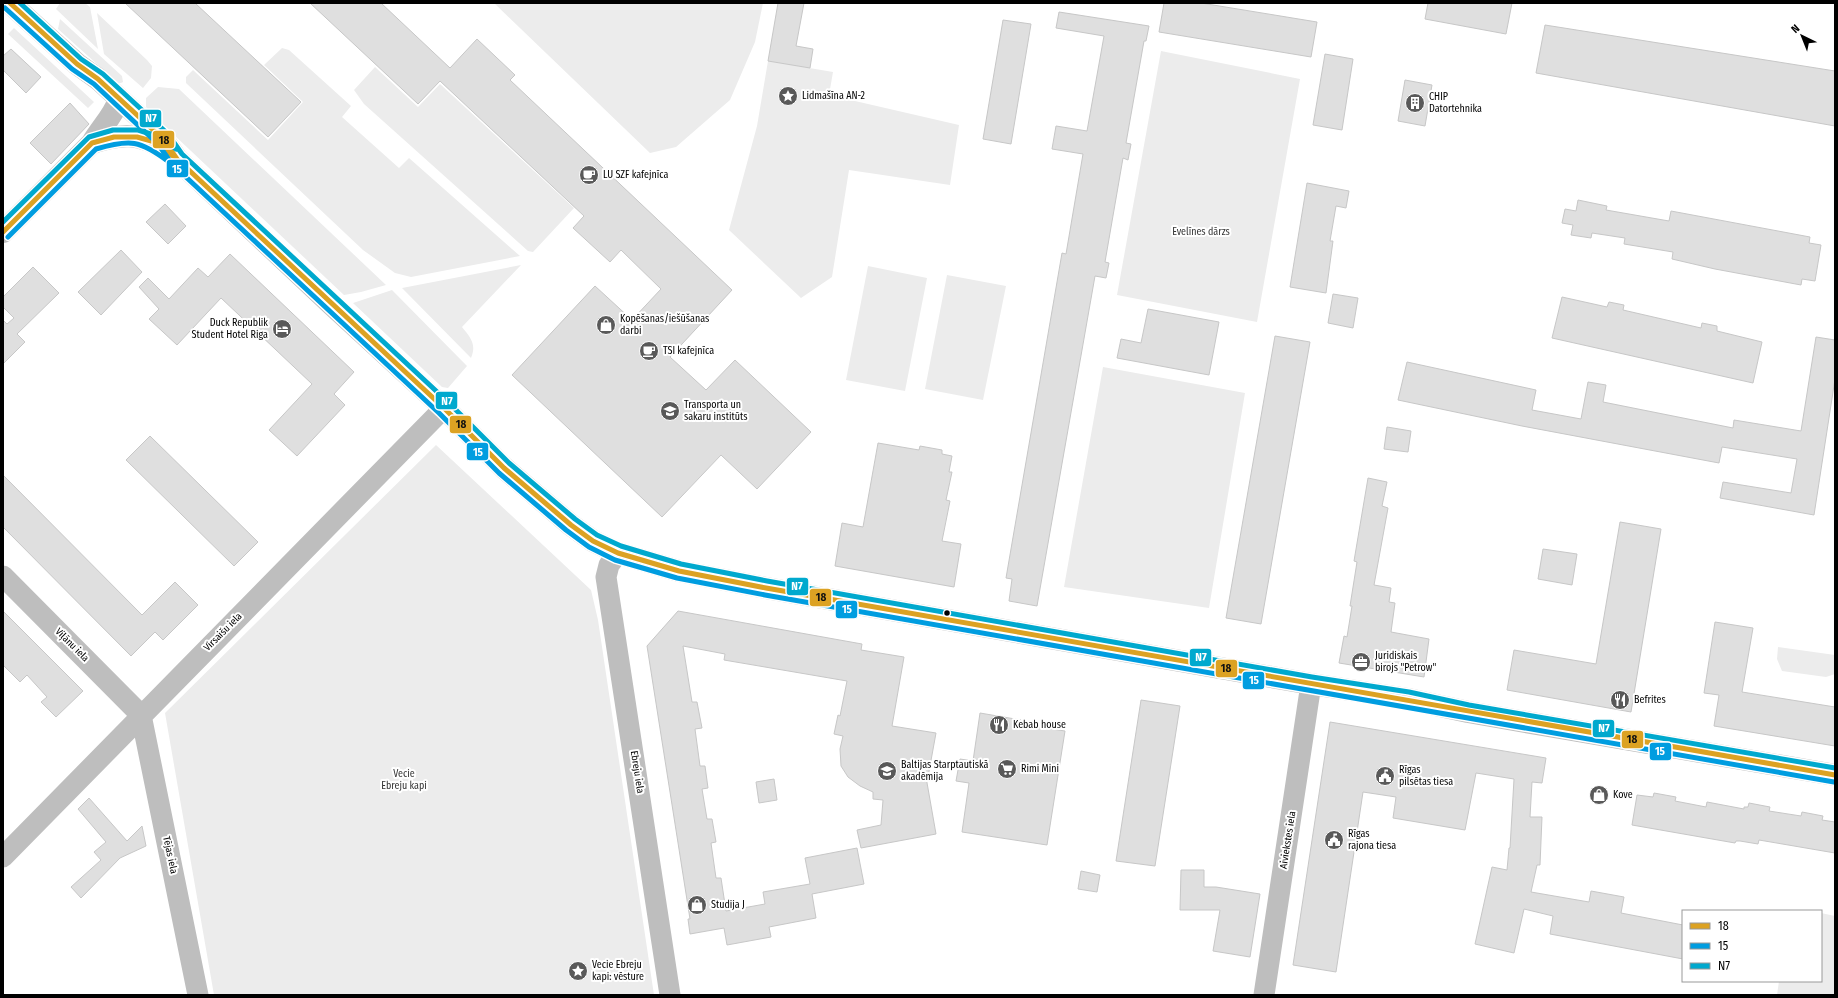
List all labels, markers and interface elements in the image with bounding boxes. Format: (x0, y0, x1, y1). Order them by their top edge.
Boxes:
north arrow (1782, 16, 1822, 56)
text: N (1789, 22, 1802, 36)
place icon: Lidmašīna AN-2 (777, 85, 799, 107)
place label: Lidmašīna AN-2 (802, 90, 866, 102)
place label: CHIP Datortehnika (1429, 91, 1482, 115)
building icon: CHIP Datortehnika (1404, 92, 1426, 114)
line badge: N7 (139, 109, 162, 128)
text: N7 (145, 112, 157, 125)
line badge: 18 (152, 130, 175, 149)
text: 18 (159, 134, 169, 147)
line badge: 15 (166, 159, 189, 178)
text: 15 (172, 163, 183, 176)
cafe icon: LU SZF kafejnīca (578, 164, 600, 186)
place label: LU SZF kafejnīca (603, 169, 668, 181)
park label: Evelīnes dārzs (1172, 226, 1230, 238)
place label: Kopēšanas/iešūšanas darbi (620, 313, 709, 337)
shop icon: Kopēšanas/iešūšanas darbi (595, 314, 617, 336)
place label: Duck Republik Student Hotel Riga (192, 317, 268, 341)
hotel icon: Duck Republik Student Hotel Riga (271, 318, 293, 340)
cafe icon: TSI kafejnīca (638, 340, 660, 362)
place label: TSI kafejnīca (663, 345, 714, 357)
line badge: N7 (435, 391, 458, 410)
text: N7 (441, 395, 453, 408)
place label: Transporta un sakaru institūts (684, 399, 747, 423)
school or university icon: Transporta un sakaru institūts (659, 400, 681, 422)
line badge: 18 (449, 415, 472, 434)
text: 18 (456, 418, 466, 431)
line badge: 15 (466, 442, 489, 461)
text: 15 (473, 446, 484, 459)
line badge: N7 (786, 577, 809, 596)
text: N7 (791, 580, 803, 593)
line badge: 18 (809, 588, 832, 607)
text: 18 (816, 591, 826, 604)
line badge: 15 (835, 600, 858, 619)
text: 15 (842, 603, 853, 616)
unlabelled marker (942, 608, 952, 618)
street label: Virsaišu iela (201, 610, 245, 654)
street label: Viļānu iela (53, 626, 91, 664)
line badge: N7 (1189, 648, 1212, 667)
place label: Juridiskais birojs "Petrow" (1375, 650, 1436, 674)
text: N7 (1195, 651, 1207, 664)
office icon: Juridiskais birojs "Petrow" (1350, 651, 1372, 673)
line badge: 18 (1215, 659, 1238, 678)
text: 18 (1221, 662, 1231, 675)
line badge: 15 (1242, 671, 1265, 690)
text: 15 (1249, 674, 1260, 687)
restaurant icon: Befrites (1609, 689, 1631, 711)
place label: Befrites (1634, 694, 1666, 706)
restaurant icon: Kebab house (988, 714, 1010, 736)
place label: Kebab house (1013, 719, 1066, 731)
line badge: N7 (1592, 719, 1615, 738)
text: N7 (1598, 722, 1610, 735)
line badge: 18 (1621, 730, 1644, 749)
text: 18 (1627, 733, 1637, 746)
line badge: 15 (1649, 742, 1672, 761)
text: 15 (1655, 745, 1666, 758)
street label: Ebreju iela (628, 750, 646, 794)
supermarket icon: Rimi Mini (996, 758, 1018, 780)
place label: Baltijas Starptautiskā akadēmija (901, 759, 988, 783)
school or university icon: Baltijas Starptautiskā akadēmija (876, 760, 898, 782)
place label: Rimi Mini (1021, 763, 1059, 775)
place label: Rīgas pilsētas tiesa (1399, 764, 1453, 788)
public building icon: Rīgas pilsētas tiesa (1374, 765, 1396, 787)
park label: Vecie Ebreju kapi (381, 768, 427, 792)
shop icon: Kove (1588, 784, 1610, 806)
place label: Kove (1613, 789, 1633, 801)
street label: Aiviekstes iela (1278, 810, 1298, 870)
place label: Rīgas rajona tiesa (1348, 828, 1396, 852)
public building icon: Rīgas rajona tiesa (1323, 829, 1345, 851)
street label: Tējas iela (160, 835, 180, 875)
shop icon: Studija J (686, 894, 708, 916)
place label: Studija J (711, 899, 745, 911)
legend (1682, 910, 1822, 982)
text: 18 (1718, 919, 1729, 933)
text: 15 (1718, 939, 1729, 953)
place label: Vecie Ebreju kapi: vēsture (592, 959, 644, 983)
text: N7 (1718, 959, 1730, 973)
place icon: Vecie Ebreju kapi: vēsture (567, 960, 589, 982)

